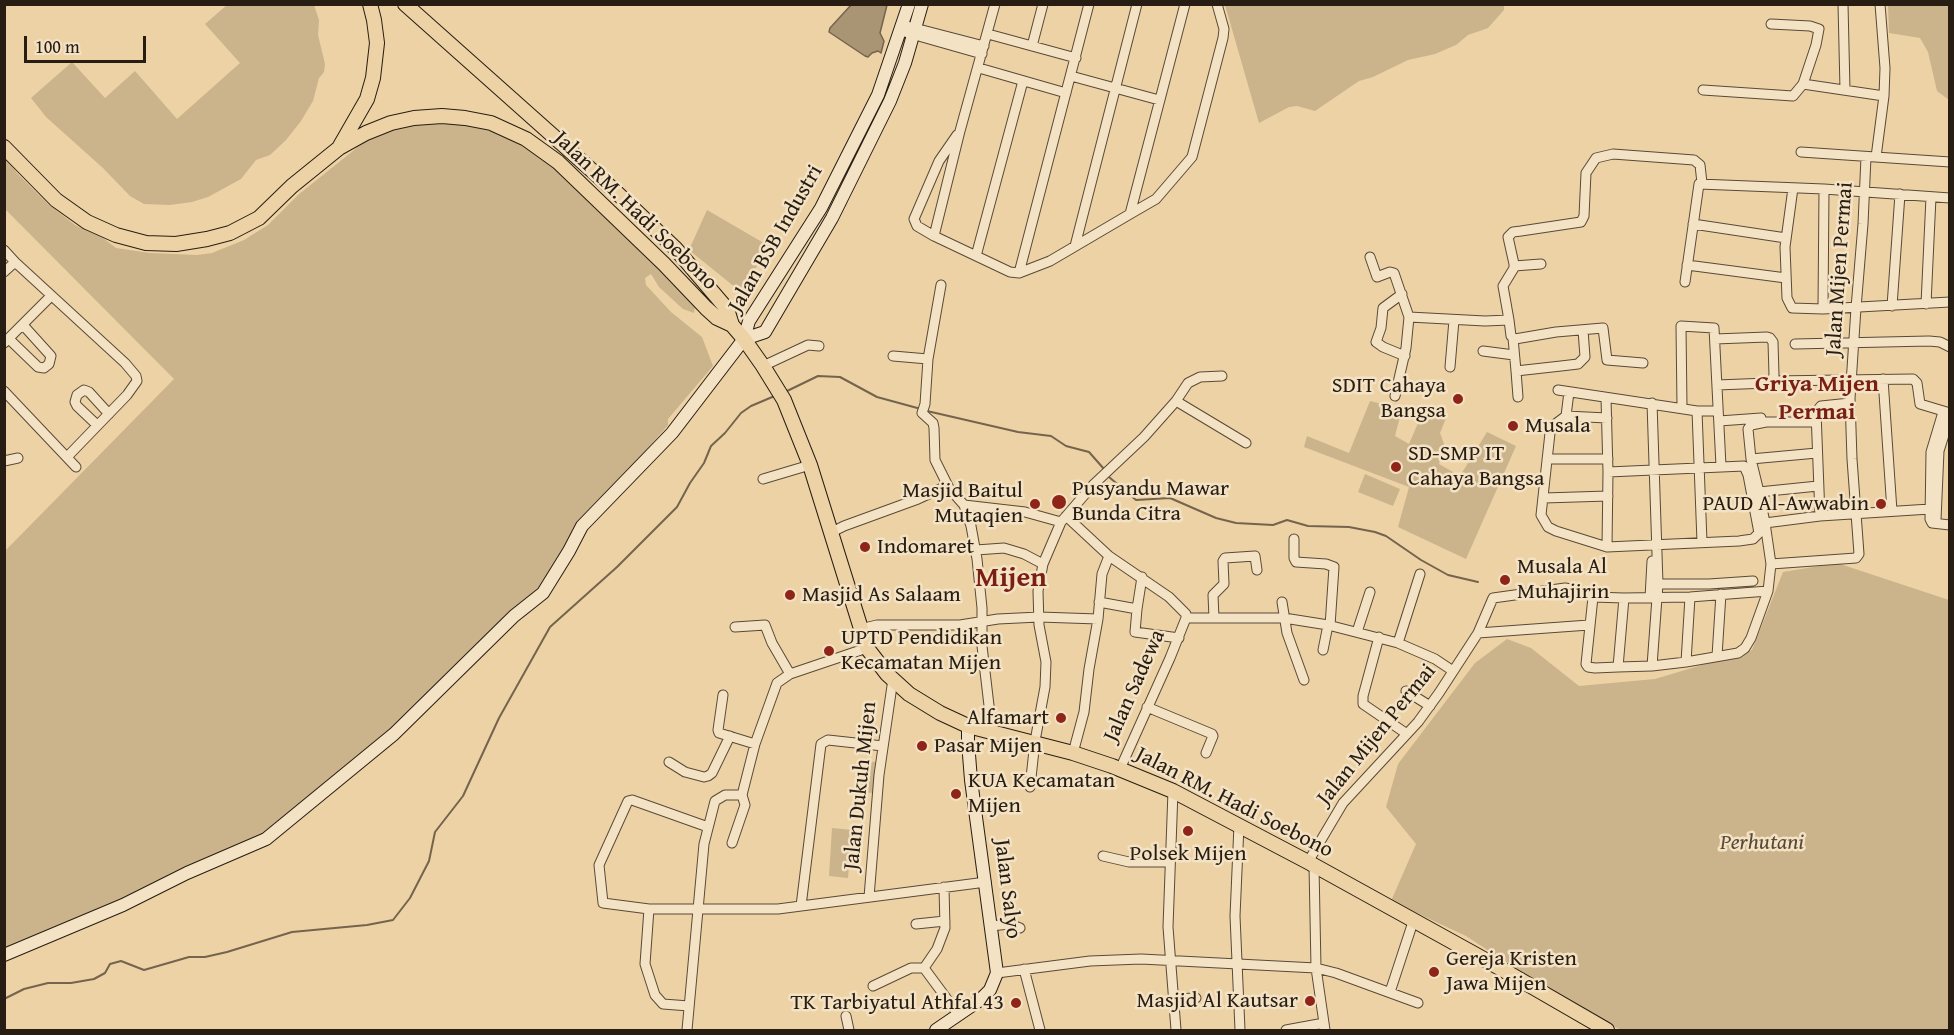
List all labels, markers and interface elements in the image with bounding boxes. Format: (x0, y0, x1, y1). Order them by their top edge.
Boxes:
scale bar (27, 24, 148, 62)
text: 100 m (35, 33, 80, 60)
street label: Jalan RM. Hadi Soebono (547, 126, 723, 296)
street label: Jalan BSB Industri (723, 160, 829, 318)
street label: Jalan Mijen Permai (1821, 181, 1859, 357)
district label: Griya Mijen Permai (1755, 371, 1879, 427)
place label: SDIT Cahaya Bangsa (1332, 373, 1446, 424)
marker: SDIT Cahaya Bangsa (1451, 392, 1465, 406)
place label: Musala (1525, 413, 1591, 439)
marker: Musala (1506, 419, 1520, 433)
place label: SD-SMP IT Cahaya Bangsa (1408, 441, 1544, 493)
marker: SD-SMP IT Cahaya Bangsa (1389, 460, 1403, 474)
place label: Pusyandu Mawar Bunda Citra (1072, 476, 1229, 528)
place label: Masjid Baitul Mutaqien (902, 478, 1023, 530)
place label: PAUD Al-Awwabin (1703, 491, 1869, 517)
marker: Pusyandu Mawar Bunda Citra (1050, 493, 1068, 511)
marker: Masjid Baitul Mutaqien (1028, 497, 1042, 511)
marker: PAUD Al-Awwabin (1874, 497, 1888, 511)
place label: Indomaret (877, 534, 974, 560)
marker: Indomaret (858, 540, 872, 554)
place label: Musala Al Muhajirin (1517, 554, 1609, 606)
district label: Mijen (975, 562, 1047, 596)
marker: Musala Al Muhajirin (1498, 573, 1512, 587)
place label: Masjid As Salaam (802, 582, 961, 608)
marker: Masjid As Salaam (783, 588, 797, 602)
place label: UPTD Pendidikan Kecamatan Mijen (841, 625, 1002, 676)
street label: Jalan Sadewa (1099, 626, 1171, 746)
marker: UPTD Pendidikan Kecamatan Mijen (822, 644, 836, 658)
street label: Jalan Mijen Permai (1312, 659, 1442, 811)
street label: Jalan Dukuh Mijen (839, 700, 883, 872)
place label: Alfamart (967, 705, 1049, 731)
marker: Alfamart (1054, 711, 1068, 725)
place label: Pasar Mijen (934, 733, 1042, 759)
marker: Pasar Mijen (915, 739, 929, 753)
street label: Jalan RM. Hadi Soebono (1131, 742, 1337, 864)
place label: KUA Kecamatan Mijen (968, 768, 1115, 819)
marker: KUA Kecamatan Mijen (949, 787, 963, 801)
marker: Polsek Mijen (1181, 824, 1195, 838)
park label: Perhutani (1720, 830, 1804, 856)
street label: Jalan Salyo (988, 838, 1026, 940)
place label: Polsek Mijen (1129, 841, 1247, 867)
place label: Gereja Kristen Jawa Mijen (1446, 946, 1577, 998)
marker: Gereja Kristen Jawa Mijen (1427, 965, 1441, 979)
place label: Masjid Al Kautsar (1137, 988, 1298, 1014)
place label: TK Tarbiyatul Athfal 43 (790, 990, 1004, 1016)
marker: Masjid Al Kautsar (1303, 994, 1317, 1008)
marker: TK Tarbiyatul Athfal 43 (1009, 996, 1023, 1010)

